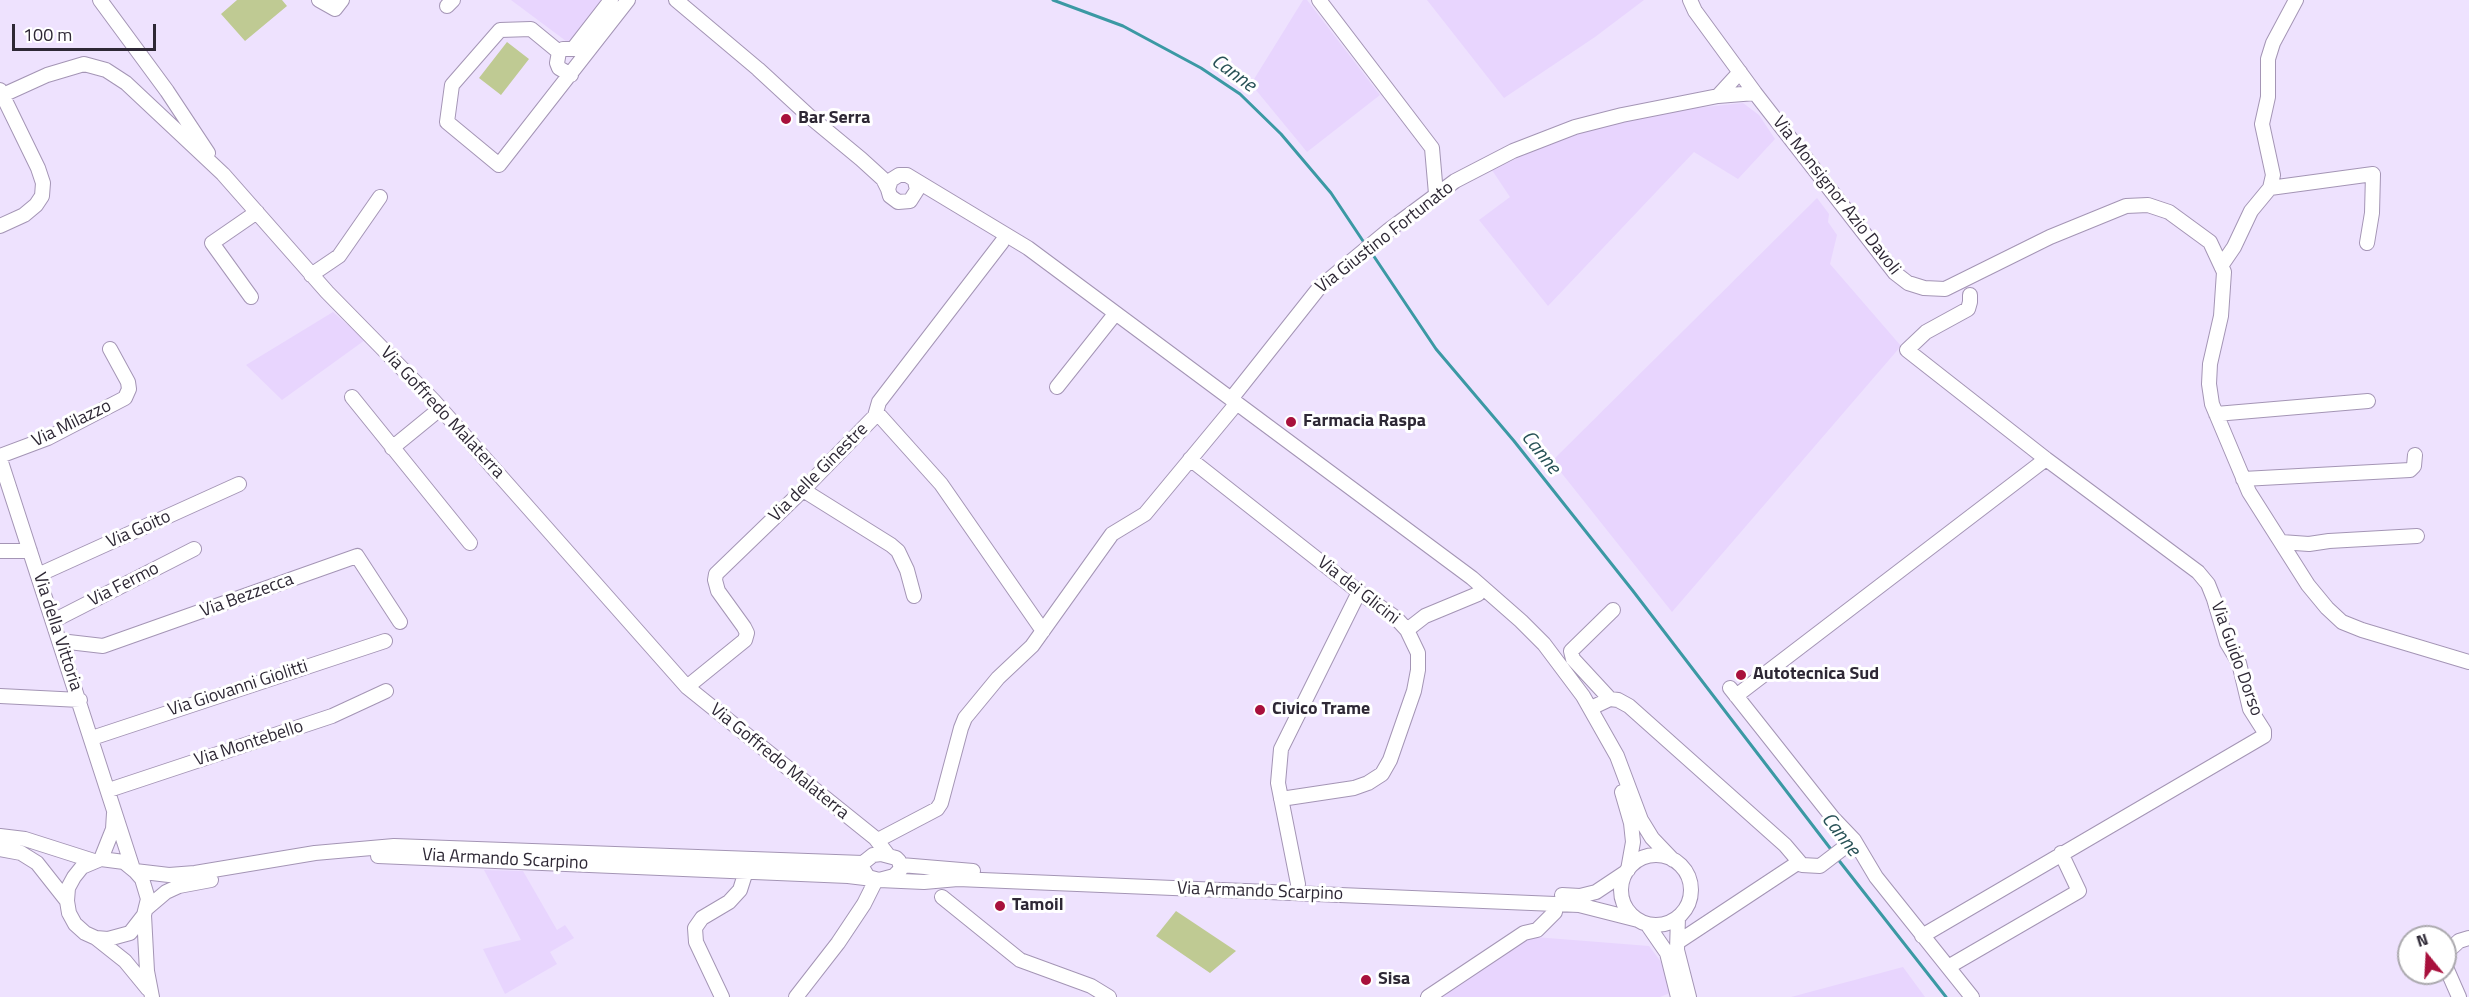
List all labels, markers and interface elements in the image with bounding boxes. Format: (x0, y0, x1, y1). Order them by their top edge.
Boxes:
scale bar (15, 12, 159, 50)
text: 100 m (23, 21, 72, 48)
water label: Canne (1206, 50, 1260, 98)
place label: Bar Serra (798, 108, 870, 130)
marker: Bar Serra (779, 112, 793, 126)
street label: Via Monsignor Azio Davoli (1767, 112, 1905, 280)
street label: Via Giustino Fortunato (1312, 177, 1458, 299)
street label: Via Goffredo Malaterra (375, 343, 509, 483)
street label: Via Milazzo (29, 396, 115, 452)
place label: Farmacia Raspa (1303, 411, 1426, 433)
marker: Farmacia Raspa (1284, 415, 1298, 429)
street label: Via delle Ginestre (765, 419, 873, 527)
water label: Canne (1515, 426, 1565, 480)
street label: Via Goito (104, 506, 174, 554)
street label: Via dei Glicini (1313, 552, 1403, 630)
street label: Via Fermo (85, 558, 163, 612)
street label: Via Bezzecca (197, 569, 297, 623)
street label: Via della Vittoria (28, 570, 86, 694)
street label: Via Guido Dorso (2205, 599, 2267, 719)
street label: Via Giovanni Giolitti (165, 656, 311, 722)
place label: Autotecnica Sud (1753, 664, 1879, 686)
marker: Autotecnica Sud (1734, 668, 1748, 682)
street label: Via Goffredo Malaterra (705, 699, 853, 825)
place label: Civico Trame (1272, 699, 1370, 721)
marker: Civico Trame (1253, 703, 1267, 717)
street label: Via Montebello (192, 716, 306, 772)
water label: Canne (1815, 808, 1865, 862)
street label: Via Armando Scarpino (421, 845, 589, 875)
street label: Via Armando Scarpino (1176, 878, 1344, 906)
place label: Tamoil (1012, 895, 1064, 917)
marker: Tamoil (993, 899, 1007, 913)
north arrow (2397, 925, 2457, 985)
text: N (2413, 927, 2431, 953)
place label: Sisa (1378, 969, 1410, 991)
marker: Sisa (1359, 973, 1373, 987)

